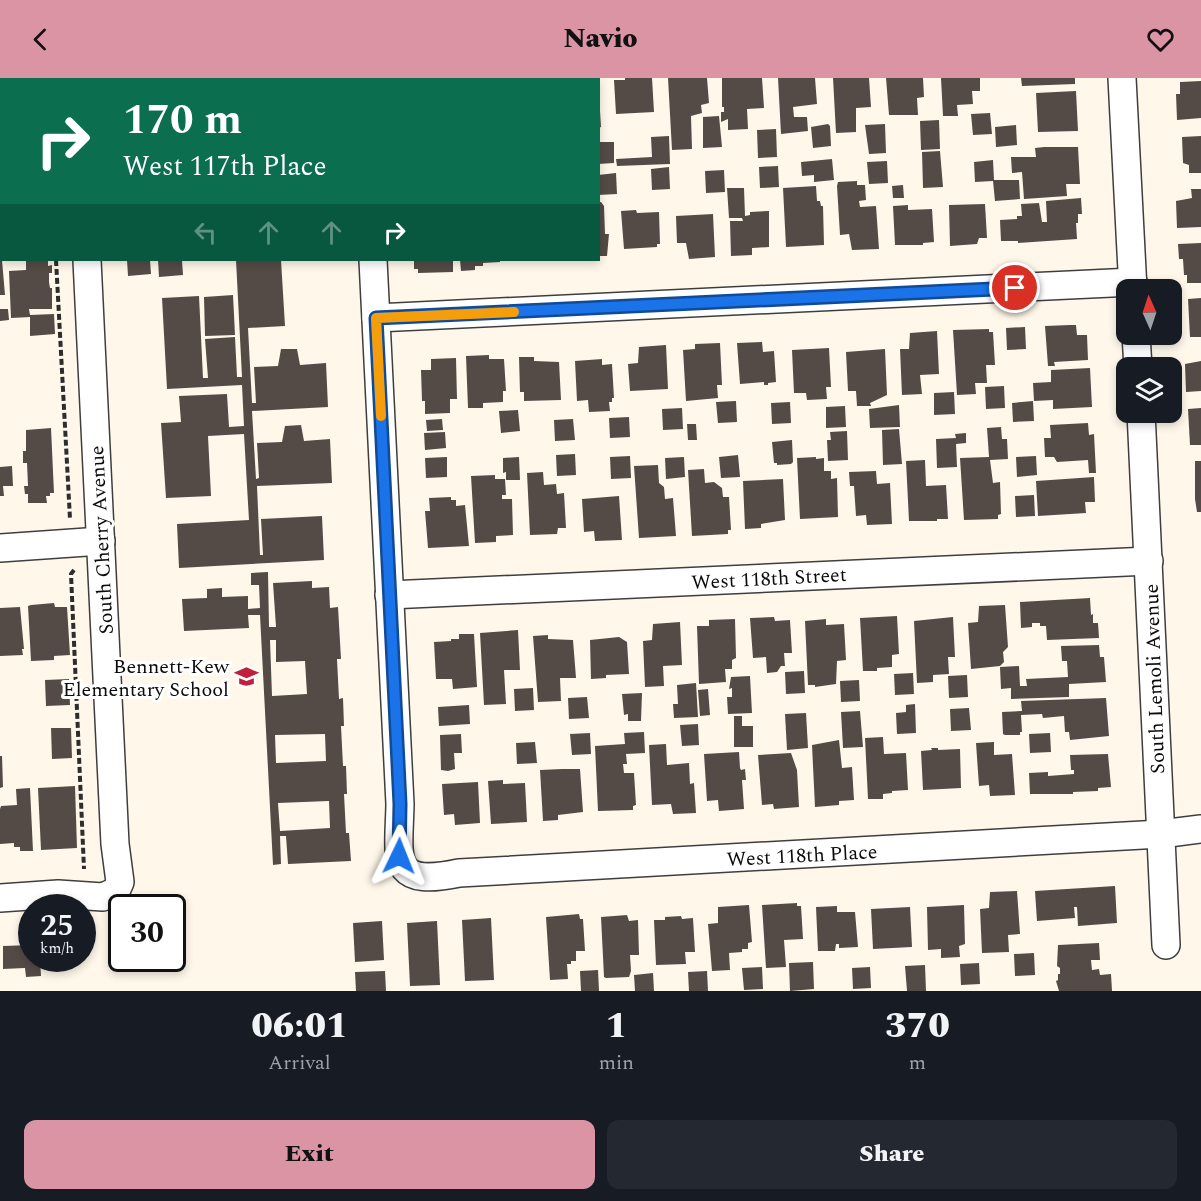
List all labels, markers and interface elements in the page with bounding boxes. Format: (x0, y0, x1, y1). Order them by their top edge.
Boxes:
text: Navio (564, 18, 637, 60)
icon: back (24, 23, 57, 56)
icon: heart (1144, 23, 1177, 56)
text: 170 m (123, 89, 242, 152)
icon: right (24, 102, 102, 180)
text: West 117th Place (123, 146, 327, 188)
icon: left (189, 216, 222, 249)
icon: ahead (252, 216, 285, 249)
icon: ahead (315, 216, 348, 249)
icon: right (378, 216, 411, 249)
pin (989, 262, 1040, 313)
icon: arrive (998, 271, 1031, 304)
north arrow (1116, 279, 1182, 345)
map controls (1116, 279, 1182, 423)
button: layers (1116, 357, 1182, 423)
street label: South Cherry Avenue (82, 445, 122, 635)
street label: West 118th Street (691, 560, 848, 598)
street label: South Lemoli Avenue (1137, 583, 1173, 775)
place label: Bennett-Kew Elementary School (63, 652, 230, 705)
school or university icon: Bennett-Kew Elementary School (234, 664, 260, 690)
position arrow (367, 824, 431, 888)
street label: West 118th Place (726, 837, 878, 875)
speed limit sign: 30 (108, 894, 186, 972)
text: 25 (40, 903, 74, 949)
text: km/h (40, 937, 74, 960)
text: 06:01 (251, 999, 348, 1054)
text: 1 (606, 999, 627, 1054)
text: 370 (885, 999, 950, 1054)
text: Arrival (268, 1048, 331, 1078)
text: min (599, 1048, 634, 1078)
text: m (909, 1048, 926, 1078)
button: Exit (24, 1120, 595, 1189)
button: Share (607, 1120, 1177, 1189)

